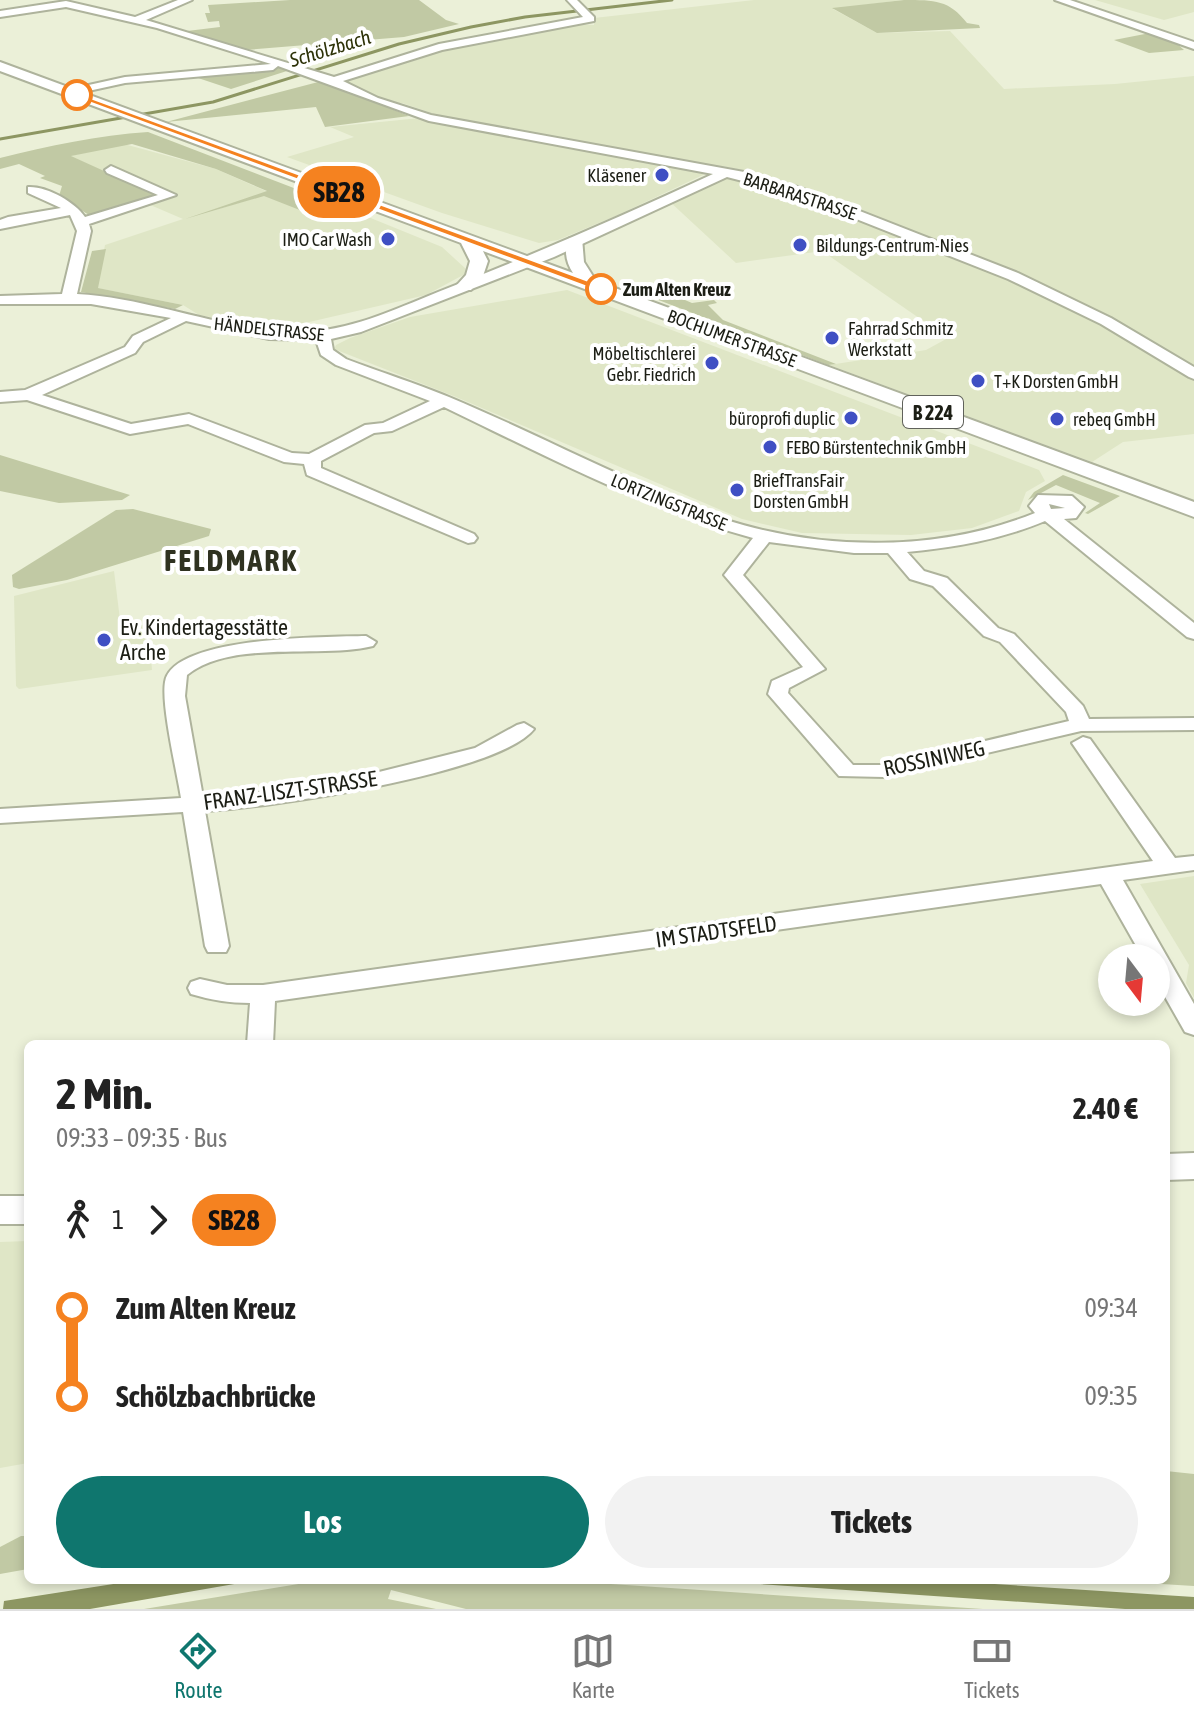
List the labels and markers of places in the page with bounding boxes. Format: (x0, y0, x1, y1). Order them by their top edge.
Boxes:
unlabelled marker (62, 80, 92, 110)
place label: Kläsener (587, 165, 647, 186)
marker: Kläsener (653, 166, 671, 184)
place label: IMO Car Wash (282, 229, 372, 250)
marker: IMO Car Wash (379, 230, 397, 248)
place label: Bildungs-Centrum-Nies (816, 235, 969, 256)
marker: Bildungs-Centrum-Nies (791, 236, 809, 254)
marker: Zum Alten Kreuz (586, 274, 616, 304)
place label: Zum Alten Kreuz (623, 279, 731, 300)
place label: Fahrrad Schmitz Werkstatt (848, 318, 954, 360)
marker: Fahrrad Schmitz Werkstatt (823, 329, 841, 347)
place label: Möbeltischlerei Gebr. Fiedrich (593, 343, 696, 385)
marker: Möbeltischlerei Gebr. Fiedrich (703, 354, 721, 372)
place label: T+K Dorsten GmbH (994, 371, 1119, 392)
marker: T+K Dorsten GmbH (969, 372, 987, 390)
place label: büroprofi duplic (729, 408, 835, 429)
marker: büroprofi duplic (842, 409, 860, 427)
place label: rebeq GmbH (1073, 409, 1156, 430)
marker: rebeq GmbH (1048, 410, 1066, 428)
place label: FEBO Bürstentechnik GmbH (786, 437, 966, 458)
marker: FEBO Bürstentechnik GmbH (761, 438, 779, 456)
place label: BriefTransFair Dorsten GmbH (753, 470, 849, 512)
marker: BriefTransFair Dorsten GmbH (728, 481, 746, 499)
place label: Ev. Kindertagesstätte Arche (120, 614, 288, 665)
marker: Ev. Kindertagesstätte Arche (95, 631, 113, 649)

